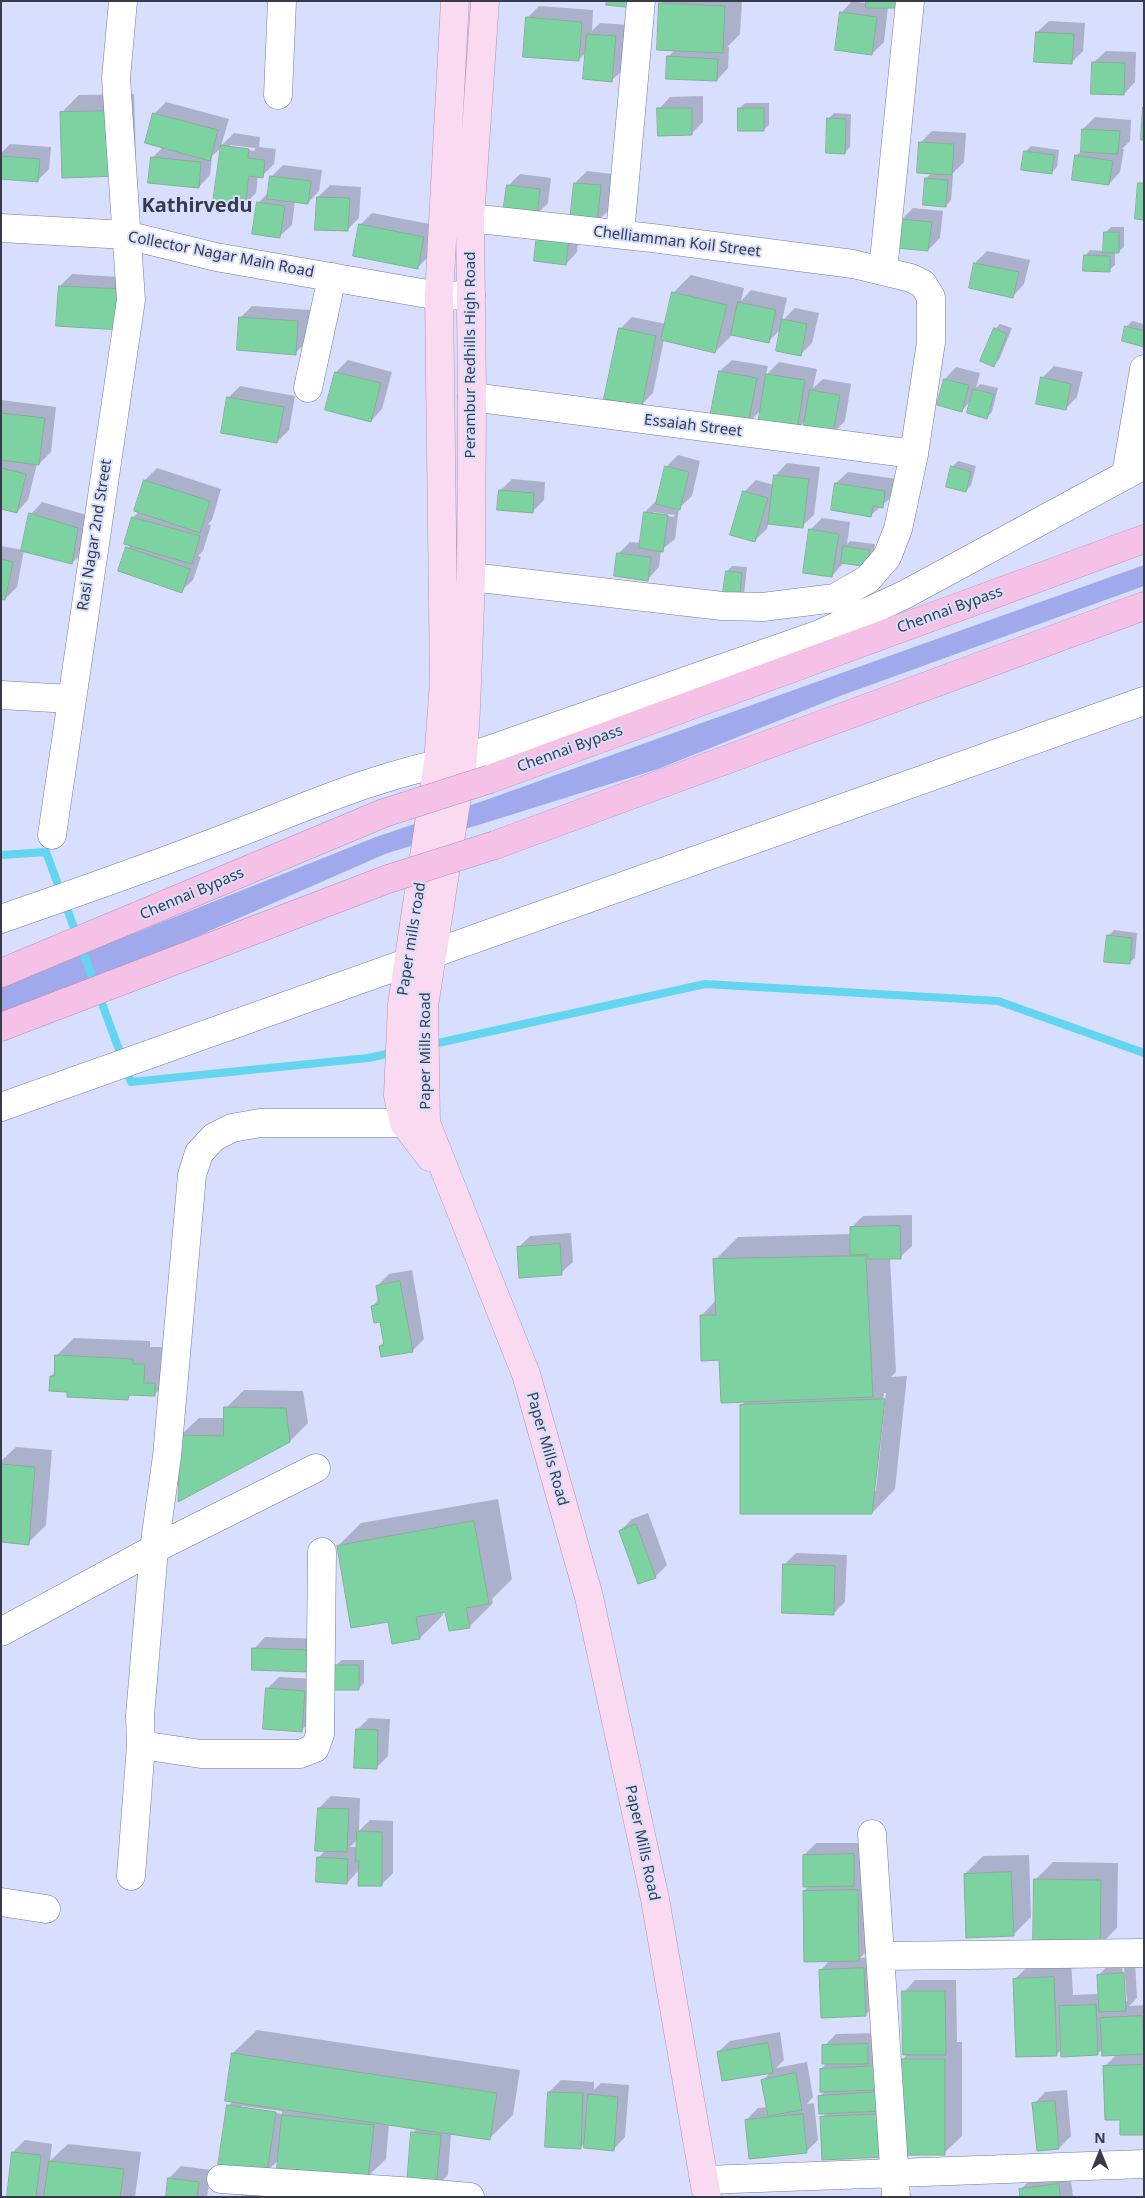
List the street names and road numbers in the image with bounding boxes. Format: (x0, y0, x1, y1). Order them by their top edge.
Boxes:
street label: Chelliamman Koil Street (592, 223, 762, 261)
street label: Collector Nagar Main Road (126, 228, 316, 282)
street label: Perambur Redhills High Road (462, 252, 480, 458)
street label: Essaiah Street (643, 411, 743, 441)
street label: Rasi Nagar 2nd Street (74, 458, 116, 612)
street label: Chennai Bypass (895, 583, 1005, 637)
street label: Chennai Bypass (515, 722, 625, 776)
street label: Chennai Bypass (137, 864, 247, 924)
street label: Paper mills road (394, 881, 430, 997)
street label: Paper Mills Road (417, 992, 435, 1110)
street label: Paper Mills Road (522, 1390, 572, 1508)
street label: Paper Mills Road (621, 1784, 663, 1902)

